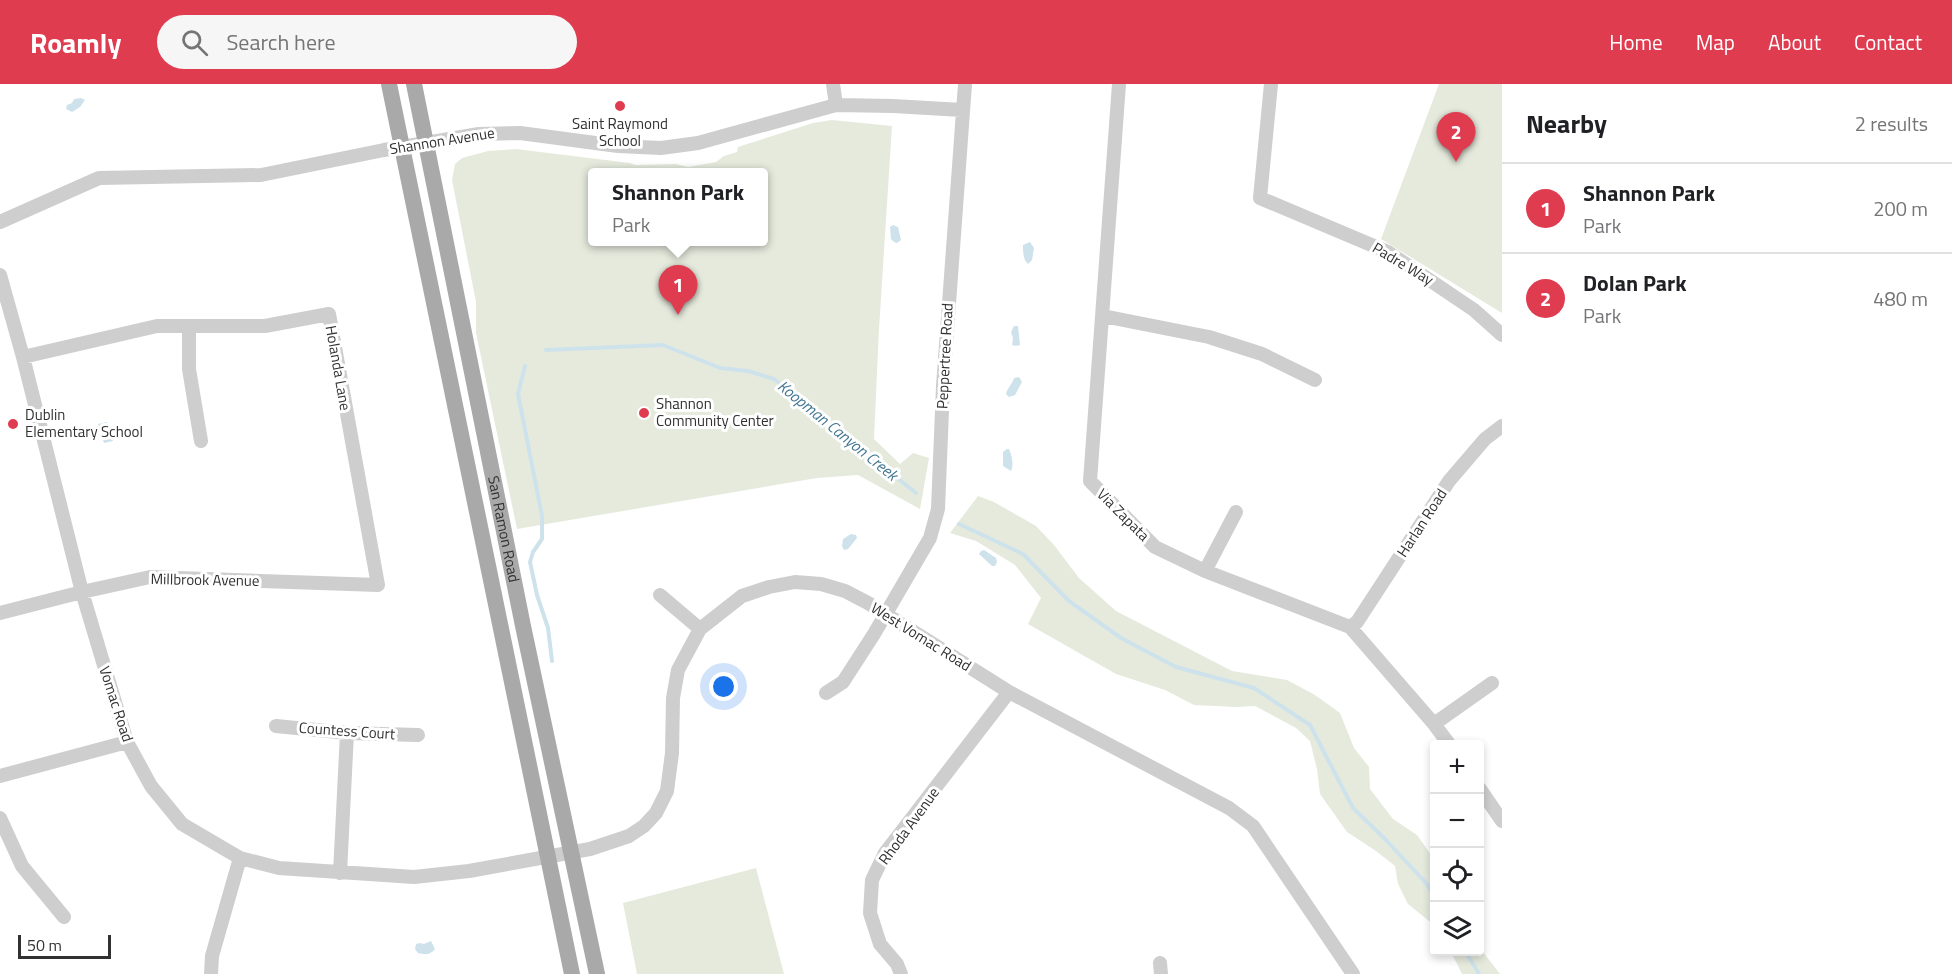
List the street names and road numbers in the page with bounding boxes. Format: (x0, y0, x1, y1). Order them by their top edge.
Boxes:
street label: Shannon Avenue (388, 121, 496, 160)
street label: Padre Way (1368, 236, 1438, 291)
street label: Peppertree Road (930, 302, 959, 410)
street label: Holanda Lane (320, 324, 357, 412)
street label: San Ramon Road (482, 474, 526, 584)
street label: Via Zapata (1092, 483, 1155, 547)
street label: Harlan Road (1391, 484, 1452, 562)
street label: Millbrook Avenue (150, 567, 260, 592)
street label: West Vomac Road (867, 596, 976, 677)
street label: Vomac Road (93, 663, 140, 745)
street label: Countess Court (298, 716, 397, 745)
street label: Rhoda Avenue (873, 782, 945, 869)

